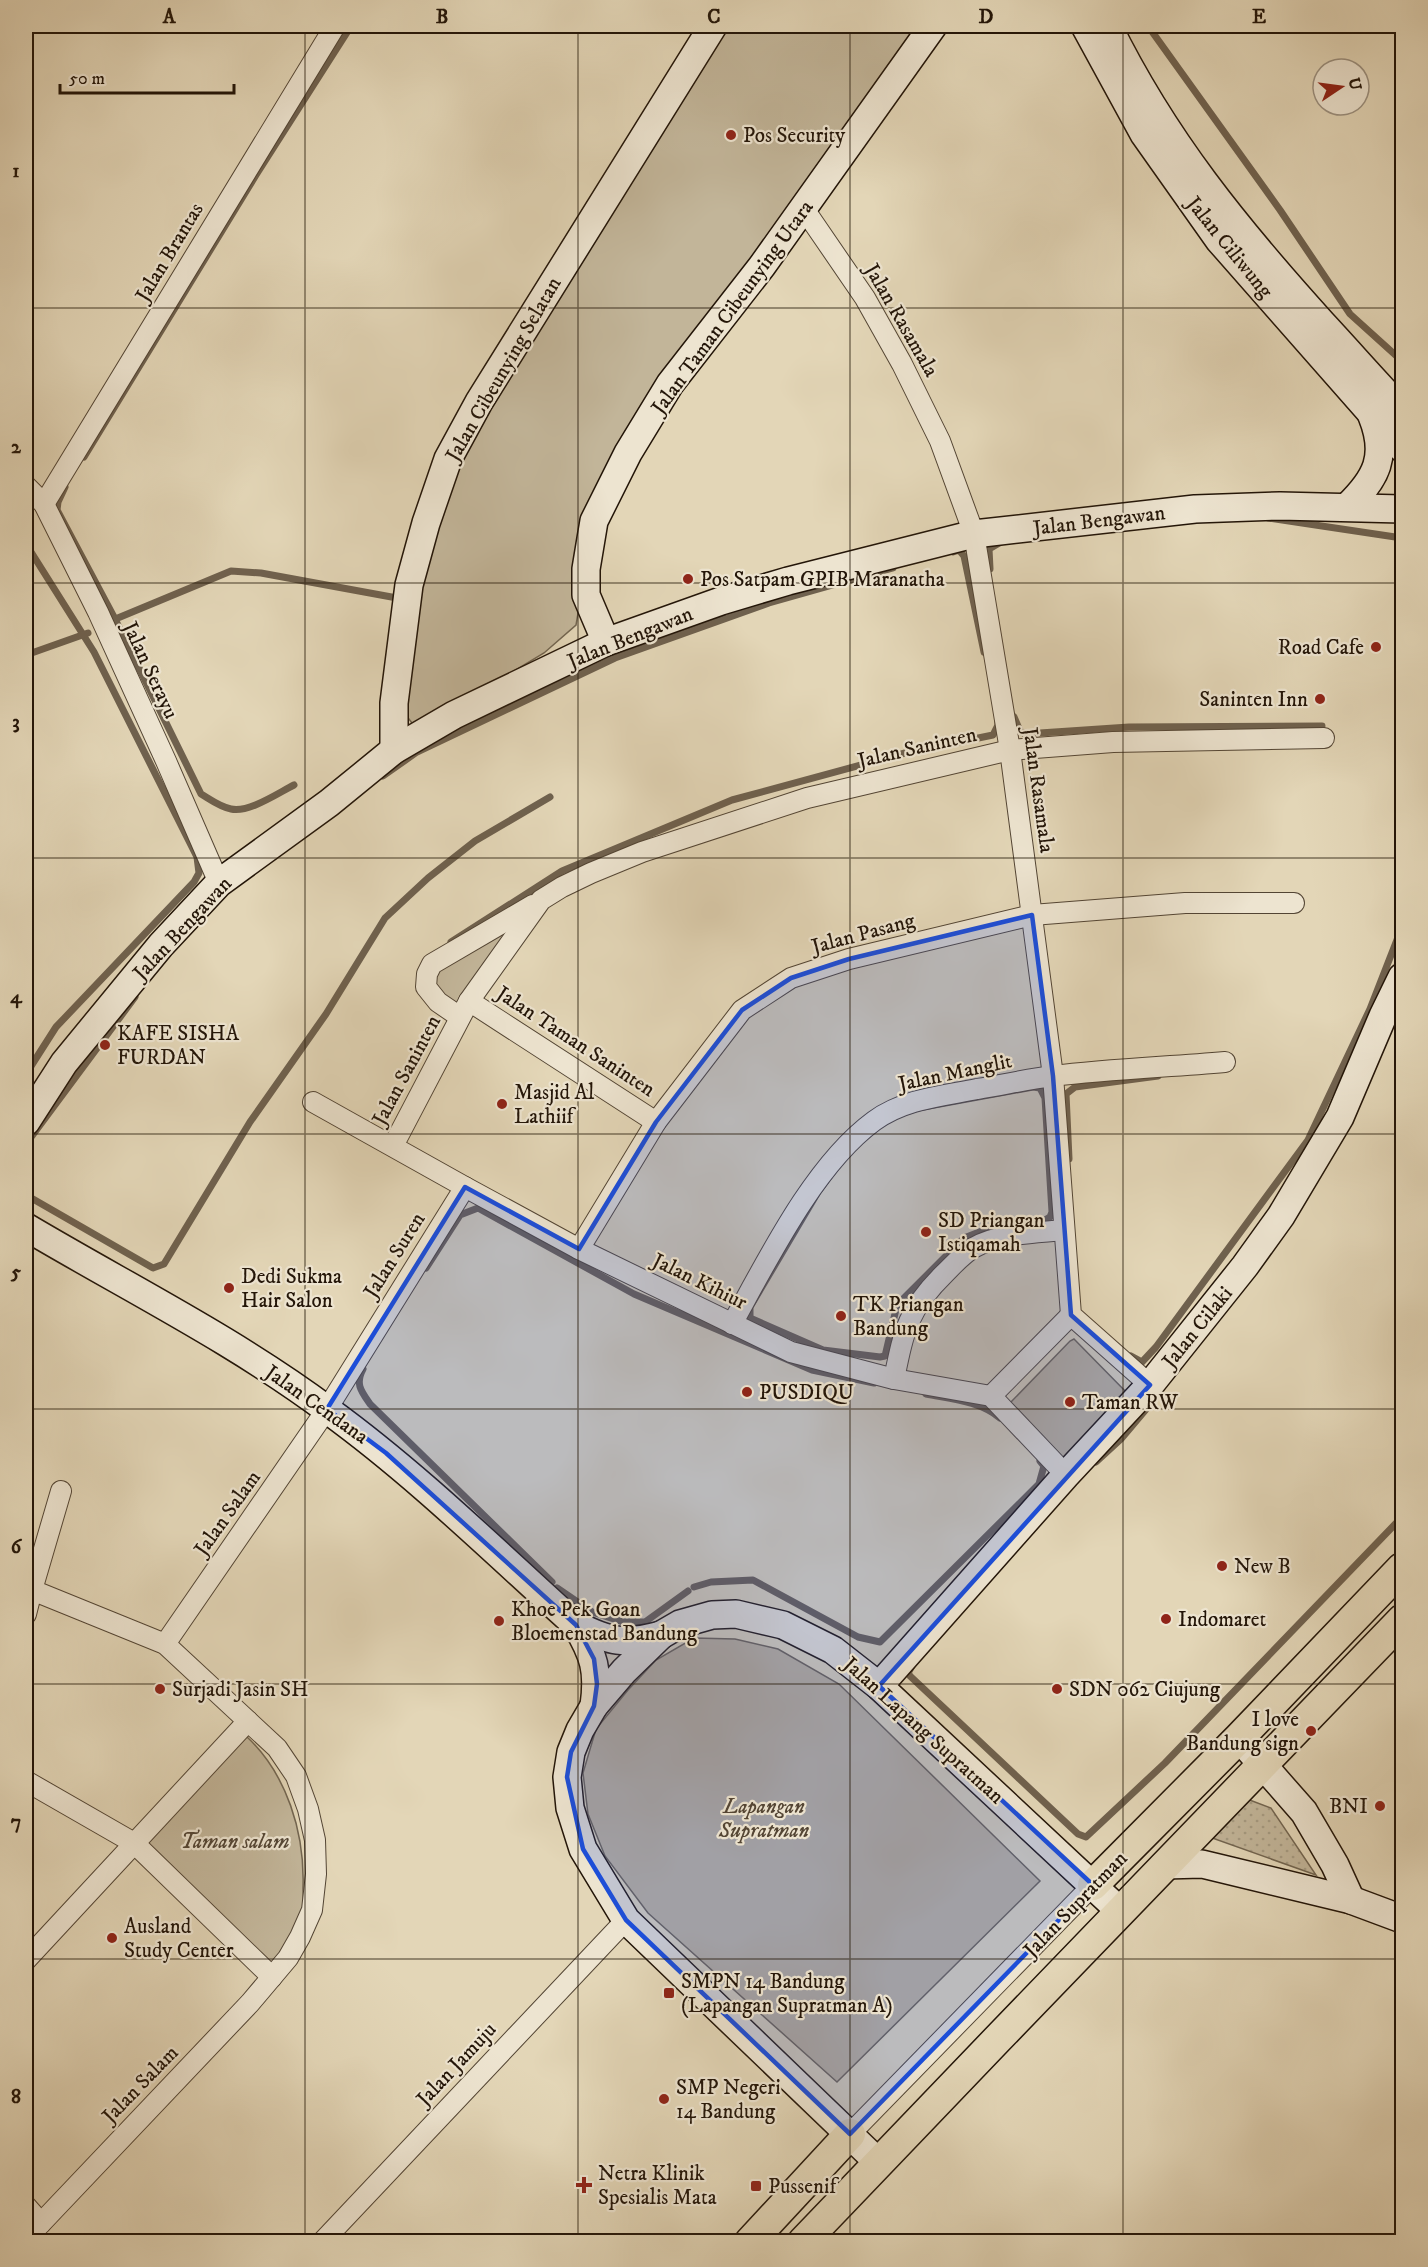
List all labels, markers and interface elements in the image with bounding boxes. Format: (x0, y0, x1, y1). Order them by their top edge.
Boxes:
text: A (162, 5, 177, 30)
text: B (436, 5, 448, 30)
text: C (707, 5, 721, 30)
text: D (979, 5, 994, 30)
text: E (1252, 5, 1266, 30)
scale bar (60, 57, 234, 95)
north arrow (1311, 57, 1371, 117)
text: 50 m (69, 68, 105, 90)
text: U (1344, 76, 1366, 93)
place label: Pos Security (743, 123, 846, 149)
marker: Pos Security (724, 128, 738, 142)
text: 1 (12, 159, 20, 184)
street label: Jalan Ciliwung (1179, 190, 1279, 304)
street label: Jalan Taman Cibeunying Utara (645, 195, 819, 422)
street label: Jalan Brantas (129, 198, 210, 308)
street label: Jalan Rasamala (857, 258, 944, 382)
street label: Jalan Cibeunying Selatan (439, 272, 567, 468)
text: 2 (11, 435, 22, 460)
street label: Jalan Bengawan (1030, 500, 1167, 542)
place label: Pos Satpam GPIB Maranatha (700, 567, 945, 593)
marker: Pos Satpam GPIB Maranatha (681, 572, 695, 586)
street label: Jalan Bengawan (562, 601, 697, 676)
street label: Jalan Serayu (115, 616, 184, 723)
place label: Road Cafe (1278, 635, 1364, 661)
marker: Road Cafe (1369, 640, 1383, 654)
place label: Saninten Inn (1199, 687, 1308, 713)
marker: Saninten Inn (1313, 692, 1327, 706)
text: 3 (12, 710, 20, 735)
street label: Jalan Saninten (853, 722, 979, 775)
street label: Jalan Rasamala (1016, 724, 1060, 855)
street label: Jalan Bengawan (127, 871, 238, 988)
street label: Jalan Pasang (807, 908, 918, 961)
street label: Jalan Taman Saninten (489, 980, 660, 1103)
text: 4 (10, 985, 23, 1010)
street label: Jalan Saninten (366, 1011, 447, 1132)
place label: KAFE SISHA FURDAN (117, 1021, 240, 1071)
marker: KAFE SISHA FURDAN (98, 1038, 112, 1052)
street label: Jalan Manglit (894, 1048, 1015, 1098)
place label: Masjid Al Lathiif (514, 1080, 595, 1130)
marker: Masjid Al Lathiif (495, 1097, 509, 1111)
street label: Jalan Suren (357, 1208, 431, 1305)
place label: SD Priangan Istiqamah (938, 1208, 1045, 1258)
marker: SD Priangan Istiqamah (919, 1225, 933, 1239)
street label: Jalan Kihiur (646, 1247, 751, 1316)
text: 5 (10, 1260, 21, 1285)
place label: Dedi Sukma Hair Salon (241, 1264, 342, 1314)
marker: Dedi Sukma Hair Salon (222, 1281, 236, 1295)
street label: Jalan Cilaki (1156, 1281, 1239, 1375)
place label: TK Priangan Bandung (853, 1292, 964, 1342)
marker: TK Priangan Bandung (834, 1309, 848, 1323)
street label: Jalan Cendana (258, 1358, 373, 1450)
place label: PUSDIQU (759, 1380, 854, 1406)
marker: PUSDIQU (740, 1385, 754, 1399)
place label: Taman RW (1082, 1390, 1179, 1416)
marker: Taman RW (1063, 1395, 1077, 1409)
street label: Jalan Salam (188, 1466, 267, 1563)
text: 6 (11, 1535, 23, 1560)
place label: New B (1234, 1554, 1291, 1580)
marker: New B (1215, 1559, 1229, 1573)
place label: Khoe Pek Goan Bloemenstad Bandung (511, 1597, 698, 1647)
place label: Indomaret (1178, 1607, 1266, 1633)
marker: Indomaret (1159, 1612, 1173, 1626)
marker: Khoe Pek Goan Bloemenstad Bandung (492, 1614, 506, 1628)
street label: Jalan Lapang Supratman (836, 1650, 1009, 1810)
place label: Surjadi Jasin SH (172, 1677, 309, 1703)
place label: SDN 062 Ciujung (1069, 1677, 1221, 1703)
marker: Surjadi Jasin SH (153, 1682, 167, 1696)
marker: SDN 062 Ciujung (1050, 1682, 1064, 1696)
place label: I love Bandung sign (1186, 1707, 1299, 1757)
marker: I love Bandung sign (1304, 1724, 1318, 1738)
park label: Lapangan Supratman (718, 1794, 810, 1844)
place label: BNI (1329, 1794, 1368, 1820)
marker: BNI (1373, 1799, 1387, 1813)
text: 7 (11, 1810, 21, 1835)
park label: Taman salam (181, 1829, 289, 1855)
street label: Jalan Supratman (1017, 1846, 1133, 1965)
place label: Ausland Study Center (124, 1914, 234, 1964)
marker: Ausland Study Center (105, 1931, 119, 1945)
place label: SMPN 14 Bandung (Lapangan Supratman A) (681, 1969, 893, 2019)
marker: SMPN 14 Bandung (Lapangan Supratman A) (662, 1986, 676, 2000)
street label: Jalan Jamuju (410, 2017, 502, 2114)
street label: Jalan Salam (96, 2040, 184, 2131)
place label: SMP Negeri 14 Bandung (676, 2075, 781, 2125)
text: 8 (11, 2085, 21, 2110)
marker: SMP Negeri 14 Bandung (657, 2092, 671, 2106)
place label: Netra Klinik Spesialis Mata (598, 2161, 717, 2211)
place label: Pussenif (768, 2174, 839, 2200)
marker: Netra Klinik Spesialis Mata (575, 2176, 593, 2194)
marker: Pussenif (749, 2179, 763, 2193)

